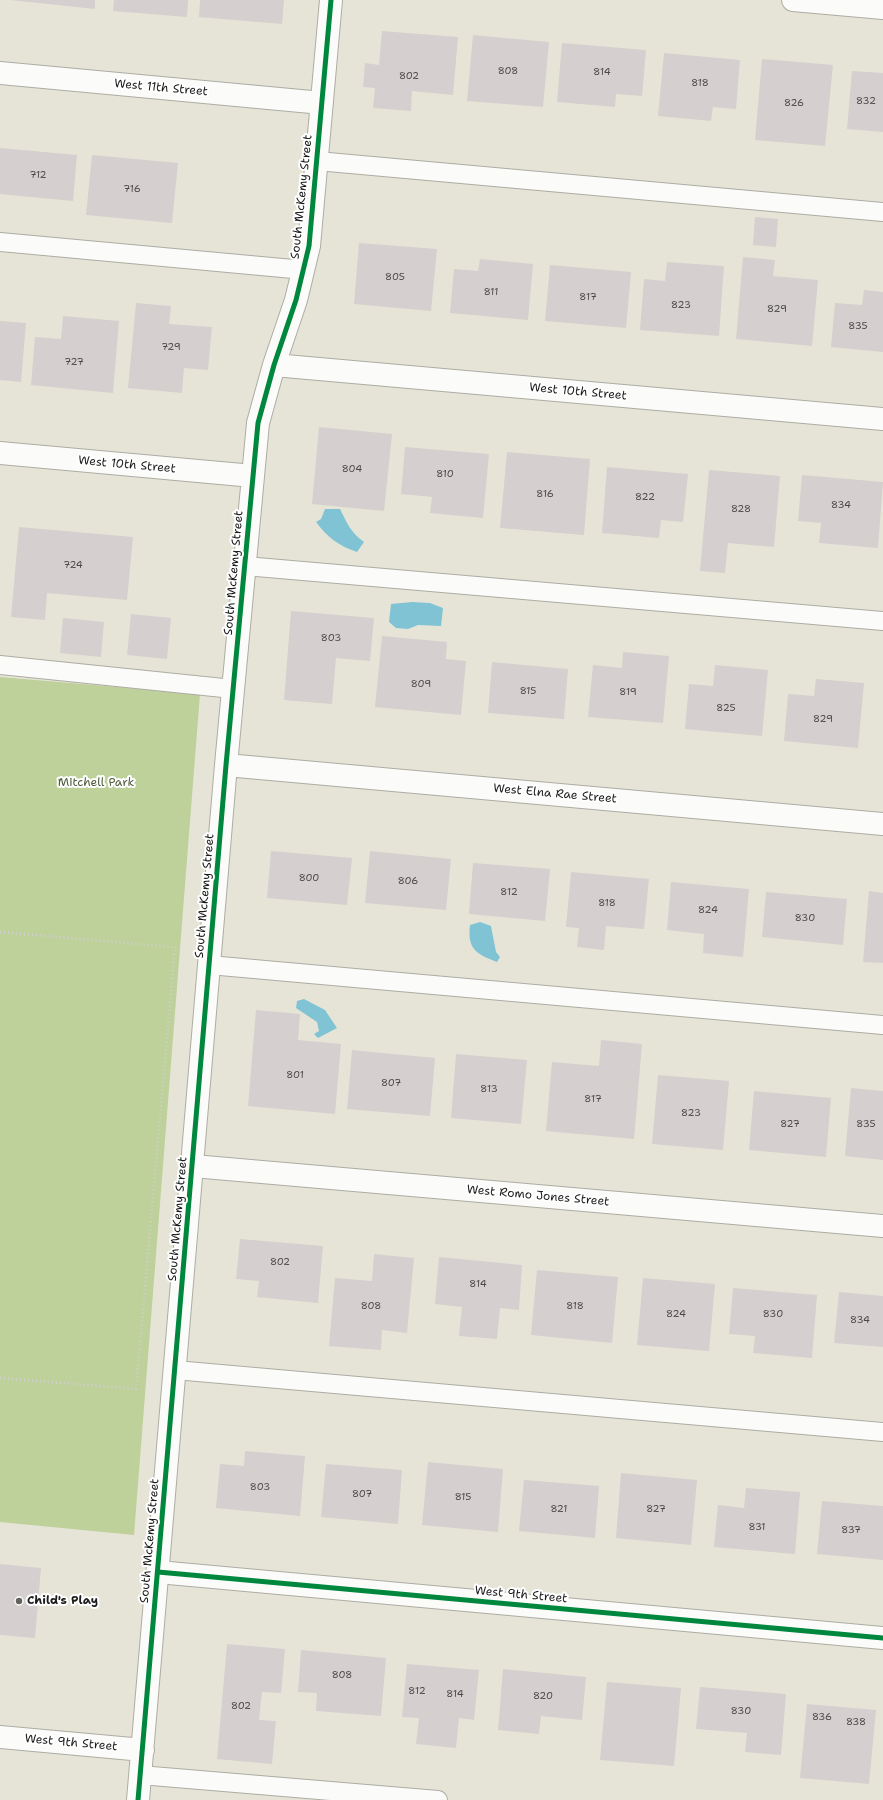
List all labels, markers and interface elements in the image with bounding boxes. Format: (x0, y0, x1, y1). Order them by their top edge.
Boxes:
house number: 808 (498, 65, 518, 77)
house number: 814 (593, 66, 611, 78)
house number: 802 (399, 70, 419, 82)
street label: West 11th Street (114, 77, 208, 99)
house number: 818 (691, 77, 709, 89)
house number: 832 (856, 95, 876, 107)
house number: 826 (784, 97, 804, 109)
street label: South McKemy Street (288, 134, 316, 260)
house number: 712 (29, 169, 47, 181)
house number: 716 (123, 183, 141, 195)
house number: 805 (385, 271, 405, 283)
house number: 811 (484, 286, 498, 298)
house number: 817 (579, 291, 597, 303)
house number: 823 (671, 299, 691, 311)
house number: 829 (767, 303, 787, 315)
house number: 835 (848, 320, 868, 332)
house number: 729 (161, 341, 181, 353)
house number: 727 (64, 356, 84, 368)
street label: West 10th Street (529, 381, 627, 403)
street label: West 10th Street (78, 454, 176, 476)
house number: 804 (342, 463, 362, 475)
house number: 810 (436, 468, 454, 480)
house number: 816 (536, 488, 554, 500)
house number: 822 (635, 491, 655, 503)
house number: 834 (831, 499, 851, 511)
house number: 828 (731, 503, 751, 515)
street label: South McKemy Street (221, 510, 247, 636)
house number: 724 (63, 559, 83, 571)
house number: 803 (321, 632, 341, 644)
house number: 809 (411, 678, 431, 690)
house number: 815 (520, 685, 536, 697)
house number: 819 (619, 686, 637, 698)
house number: 825 (716, 702, 736, 714)
house number: 829 (813, 713, 833, 725)
park label: Mitchell Park (58, 776, 134, 790)
street label: West Elna Rae Street (493, 781, 617, 807)
street label: South McKemy Street (192, 833, 218, 959)
house number: 800 (299, 872, 319, 884)
house number: 806 (398, 875, 418, 887)
house number: 812 (500, 886, 518, 898)
house number: 818 (598, 897, 616, 909)
house number: 824 (698, 904, 718, 916)
house number: 830 (795, 912, 815, 924)
house number: 801 (286, 1069, 304, 1081)
house number: 807 (381, 1077, 401, 1089)
house number: 813 (480, 1083, 498, 1095)
house number: 817 (584, 1093, 602, 1105)
house number: 823 (681, 1107, 701, 1119)
house number: 827 (780, 1118, 800, 1130)
house number: 835 (856, 1118, 876, 1130)
street label: South McKemy Street (165, 1156, 191, 1282)
street label: West Romo Jones Street (466, 1183, 610, 1209)
house number: 802 (270, 1256, 290, 1268)
house number: 814 (469, 1278, 487, 1290)
house number: 808 (361, 1300, 381, 1312)
house number: 818 (566, 1300, 584, 1312)
house number: 824 (666, 1308, 686, 1320)
house number: 830 (763, 1308, 783, 1320)
house number: 834 (850, 1314, 870, 1326)
street label: South McKemy Street (137, 1478, 163, 1604)
house number: 803 (250, 1481, 270, 1493)
house number: 807 (352, 1488, 372, 1500)
house number: 815 (455, 1491, 471, 1503)
house number: 821 (550, 1503, 568, 1515)
house number: 827 (646, 1503, 666, 1515)
house number: 831 (748, 1521, 766, 1533)
house number: 837 (841, 1524, 861, 1536)
street label: West 9th Street (474, 1584, 568, 1606)
place label: Child's Play (27, 1594, 98, 1608)
marker: Child's Play (14, 1596, 24, 1606)
house number: 808 (332, 1669, 352, 1681)
house number: 812 (408, 1685, 426, 1697)
house number: 814 (446, 1688, 464, 1700)
house number: 820 (533, 1690, 553, 1702)
house number: 802 (231, 1700, 251, 1712)
house number: 830 (731, 1705, 751, 1717)
house number: 836 (812, 1711, 832, 1723)
house number: 838 (846, 1716, 866, 1728)
street label: West 9th Street (24, 1732, 118, 1754)

